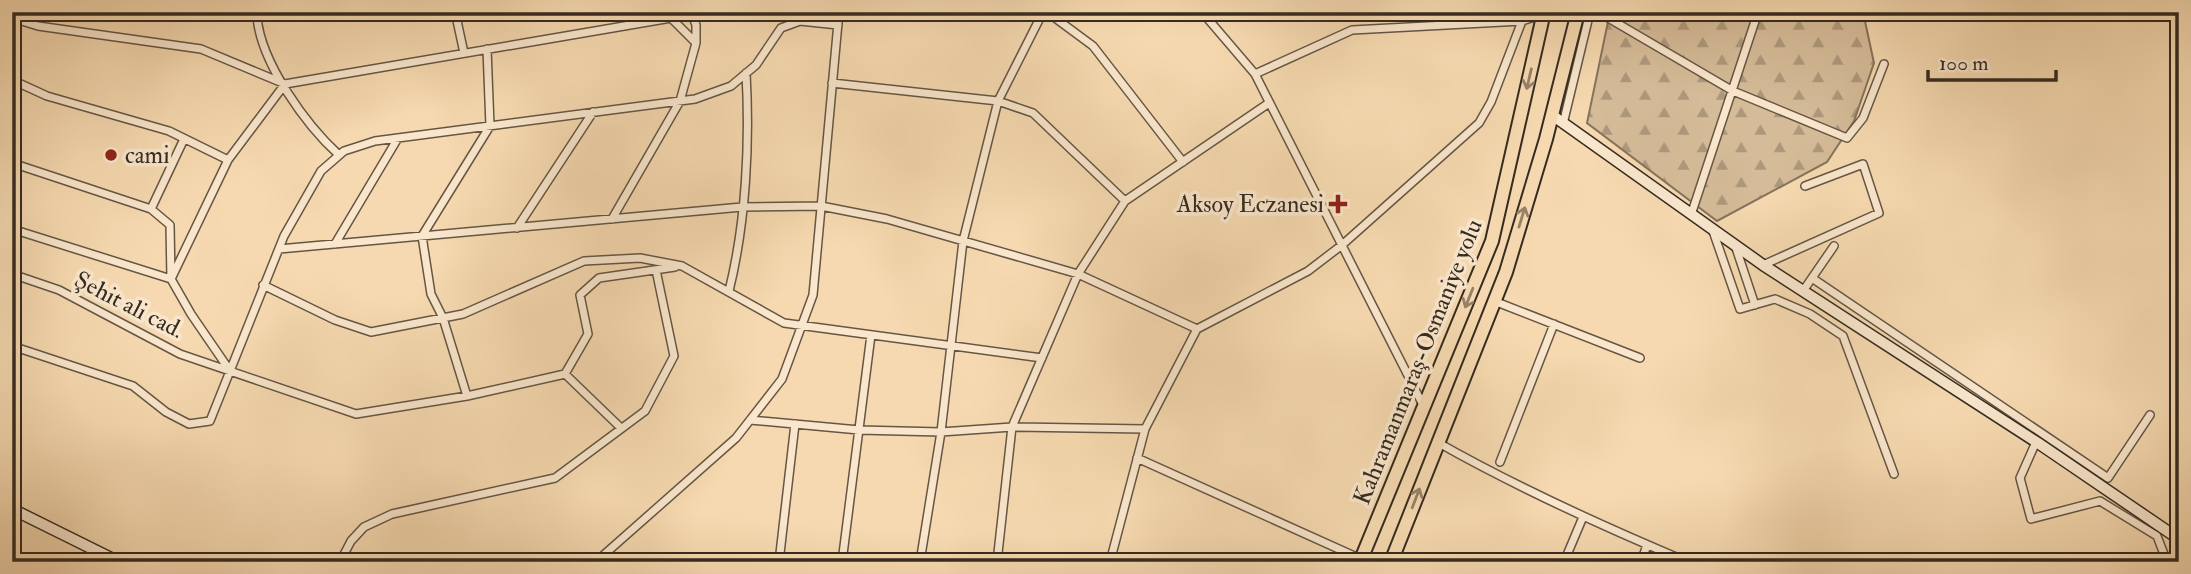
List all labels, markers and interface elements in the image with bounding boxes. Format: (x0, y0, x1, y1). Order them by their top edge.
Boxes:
scale bar (1928, 38, 2056, 82)
text: 100 m (1939, 50, 1989, 77)
one-way arrow (1521, 67, 1535, 90)
place label: cami (125, 140, 170, 171)
marker: cami (103, 147, 119, 163)
place label: Aksoy Eczanesi (1176, 189, 1324, 220)
marker: Aksoy Eczanesi (1330, 196, 1346, 212)
one-way arrow (1517, 206, 1530, 228)
street label: Kahramanmaraş-Osmaniye yolu (1346, 215, 1490, 509)
street label: Şehit ali cad. (69, 264, 189, 346)
one-way arrow (1462, 286, 1475, 308)
one-way arrow (1410, 488, 1423, 509)

